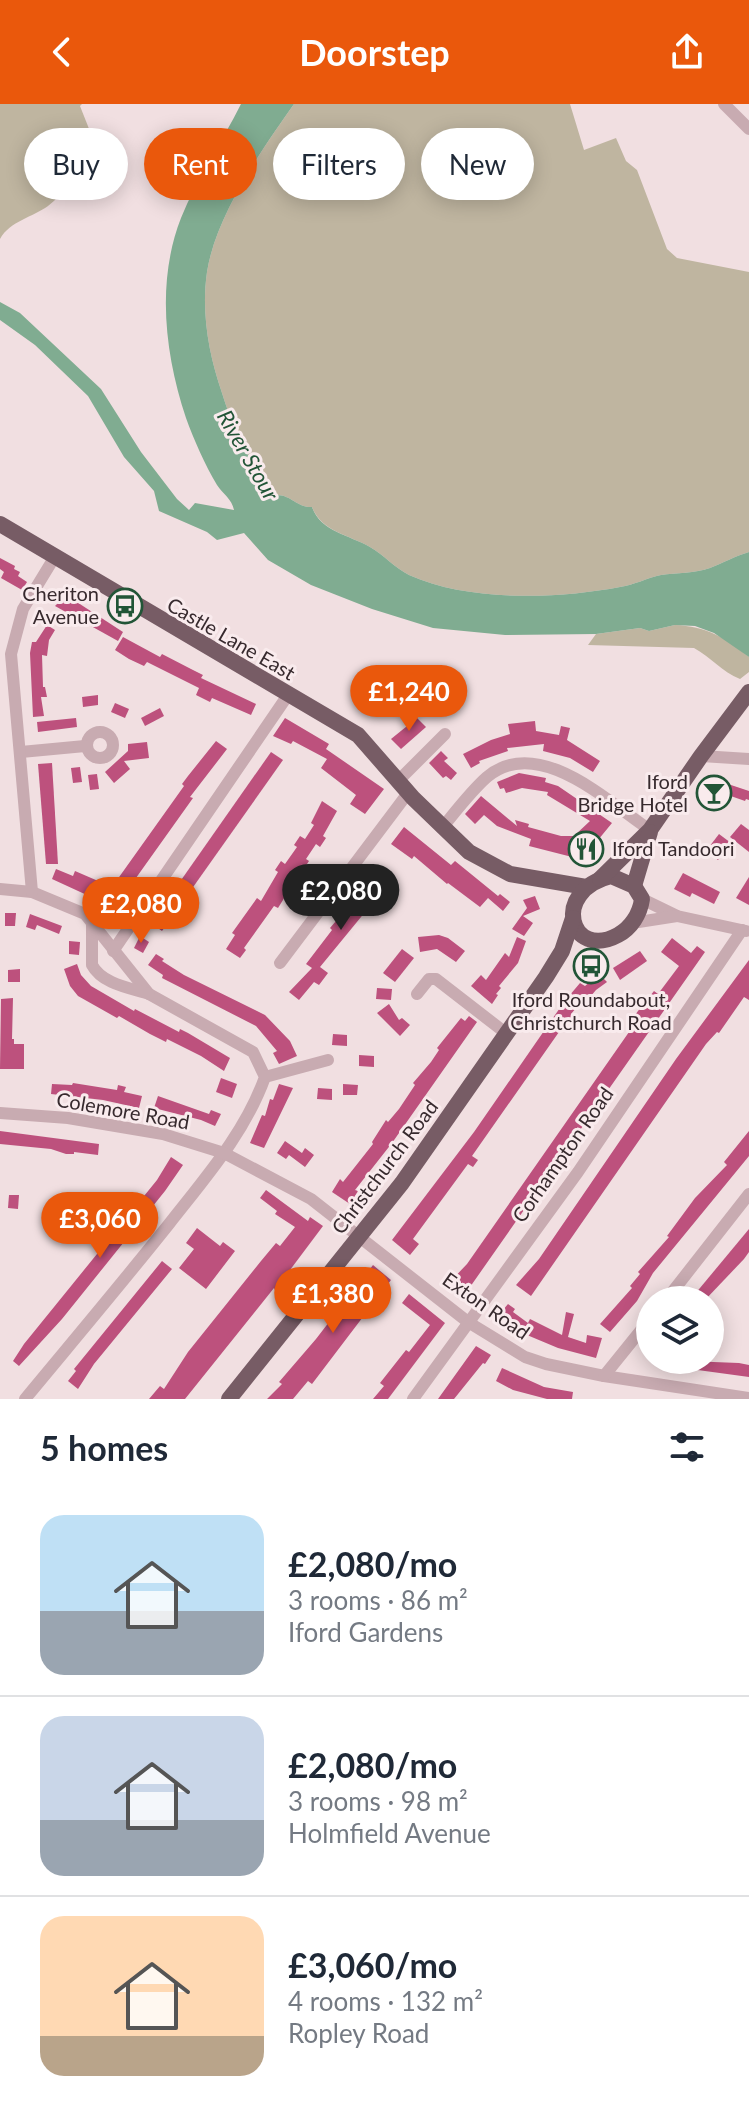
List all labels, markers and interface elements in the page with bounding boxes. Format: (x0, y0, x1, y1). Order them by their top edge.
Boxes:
icon: back (40, 30, 84, 74)
text: Doorstep (299, 30, 450, 74)
icon: share (665, 30, 709, 74)
chip: Buy (24, 128, 128, 200)
chip: Rent (144, 128, 257, 200)
chip: Filters (273, 128, 405, 200)
chip: New (421, 128, 534, 200)
water label: River Stour (212, 405, 285, 505)
place label: Cheriton Avenue (22, 581, 99, 628)
bus stop icon: Cheriton Avenue (106, 587, 144, 625)
street label: Castle Lane East (163, 592, 300, 684)
pin: £1,240 (344, 665, 474, 733)
text: £1,240 (368, 675, 450, 707)
place label: Iford Bridge Hotel (578, 769, 688, 816)
bar icon: Iford Bridge Hotel (695, 774, 733, 812)
restaurant icon: Iford Tandoori (567, 830, 605, 868)
place label: Iford Tandoori (612, 836, 735, 860)
pin: £2,080 (276, 864, 406, 932)
text: £2,080 (300, 874, 382, 906)
pin: £2,080 (76, 877, 206, 945)
text: £2,080 (100, 887, 182, 919)
bus stop icon: Iford Roundabout, Christchurch Road (572, 947, 610, 985)
place label: Iford Roundabout, Christchurch Road (510, 987, 672, 1034)
street label: Corhampton Road (507, 1082, 618, 1227)
street label: Colemore Road (55, 1087, 191, 1134)
street label: Christchurch Road (326, 1095, 442, 1238)
pin: £3,060 (35, 1192, 165, 1260)
text: £3,060 (59, 1202, 141, 1234)
street label: Exton Road (438, 1266, 535, 1344)
pin: £1,380 (268, 1267, 398, 1335)
text: £1,380 (292, 1277, 374, 1309)
map controls (636, 1286, 724, 1374)
button: layers (636, 1286, 724, 1374)
icon: filters (665, 1425, 709, 1469)
text: 5 homes (40, 1427, 168, 1468)
text: £2,080/mo (288, 1543, 457, 1584)
icon: home (104, 1547, 200, 1643)
text: 3 rooms · 86 m² (288, 1584, 468, 1616)
text: Iford Gardens (288, 1616, 443, 1648)
text: £2,080/mo (288, 1744, 457, 1785)
icon: home (104, 1748, 200, 1844)
text: 3 rooms · 98 m² (288, 1785, 468, 1817)
text: Holmfield Avenue (288, 1817, 491, 1849)
text: £3,060/mo (288, 1944, 457, 1985)
icon: home (104, 1948, 200, 2044)
text: 4 rooms · 132 m² (288, 1985, 483, 2017)
text: Ropley Road (288, 2017, 429, 2049)

